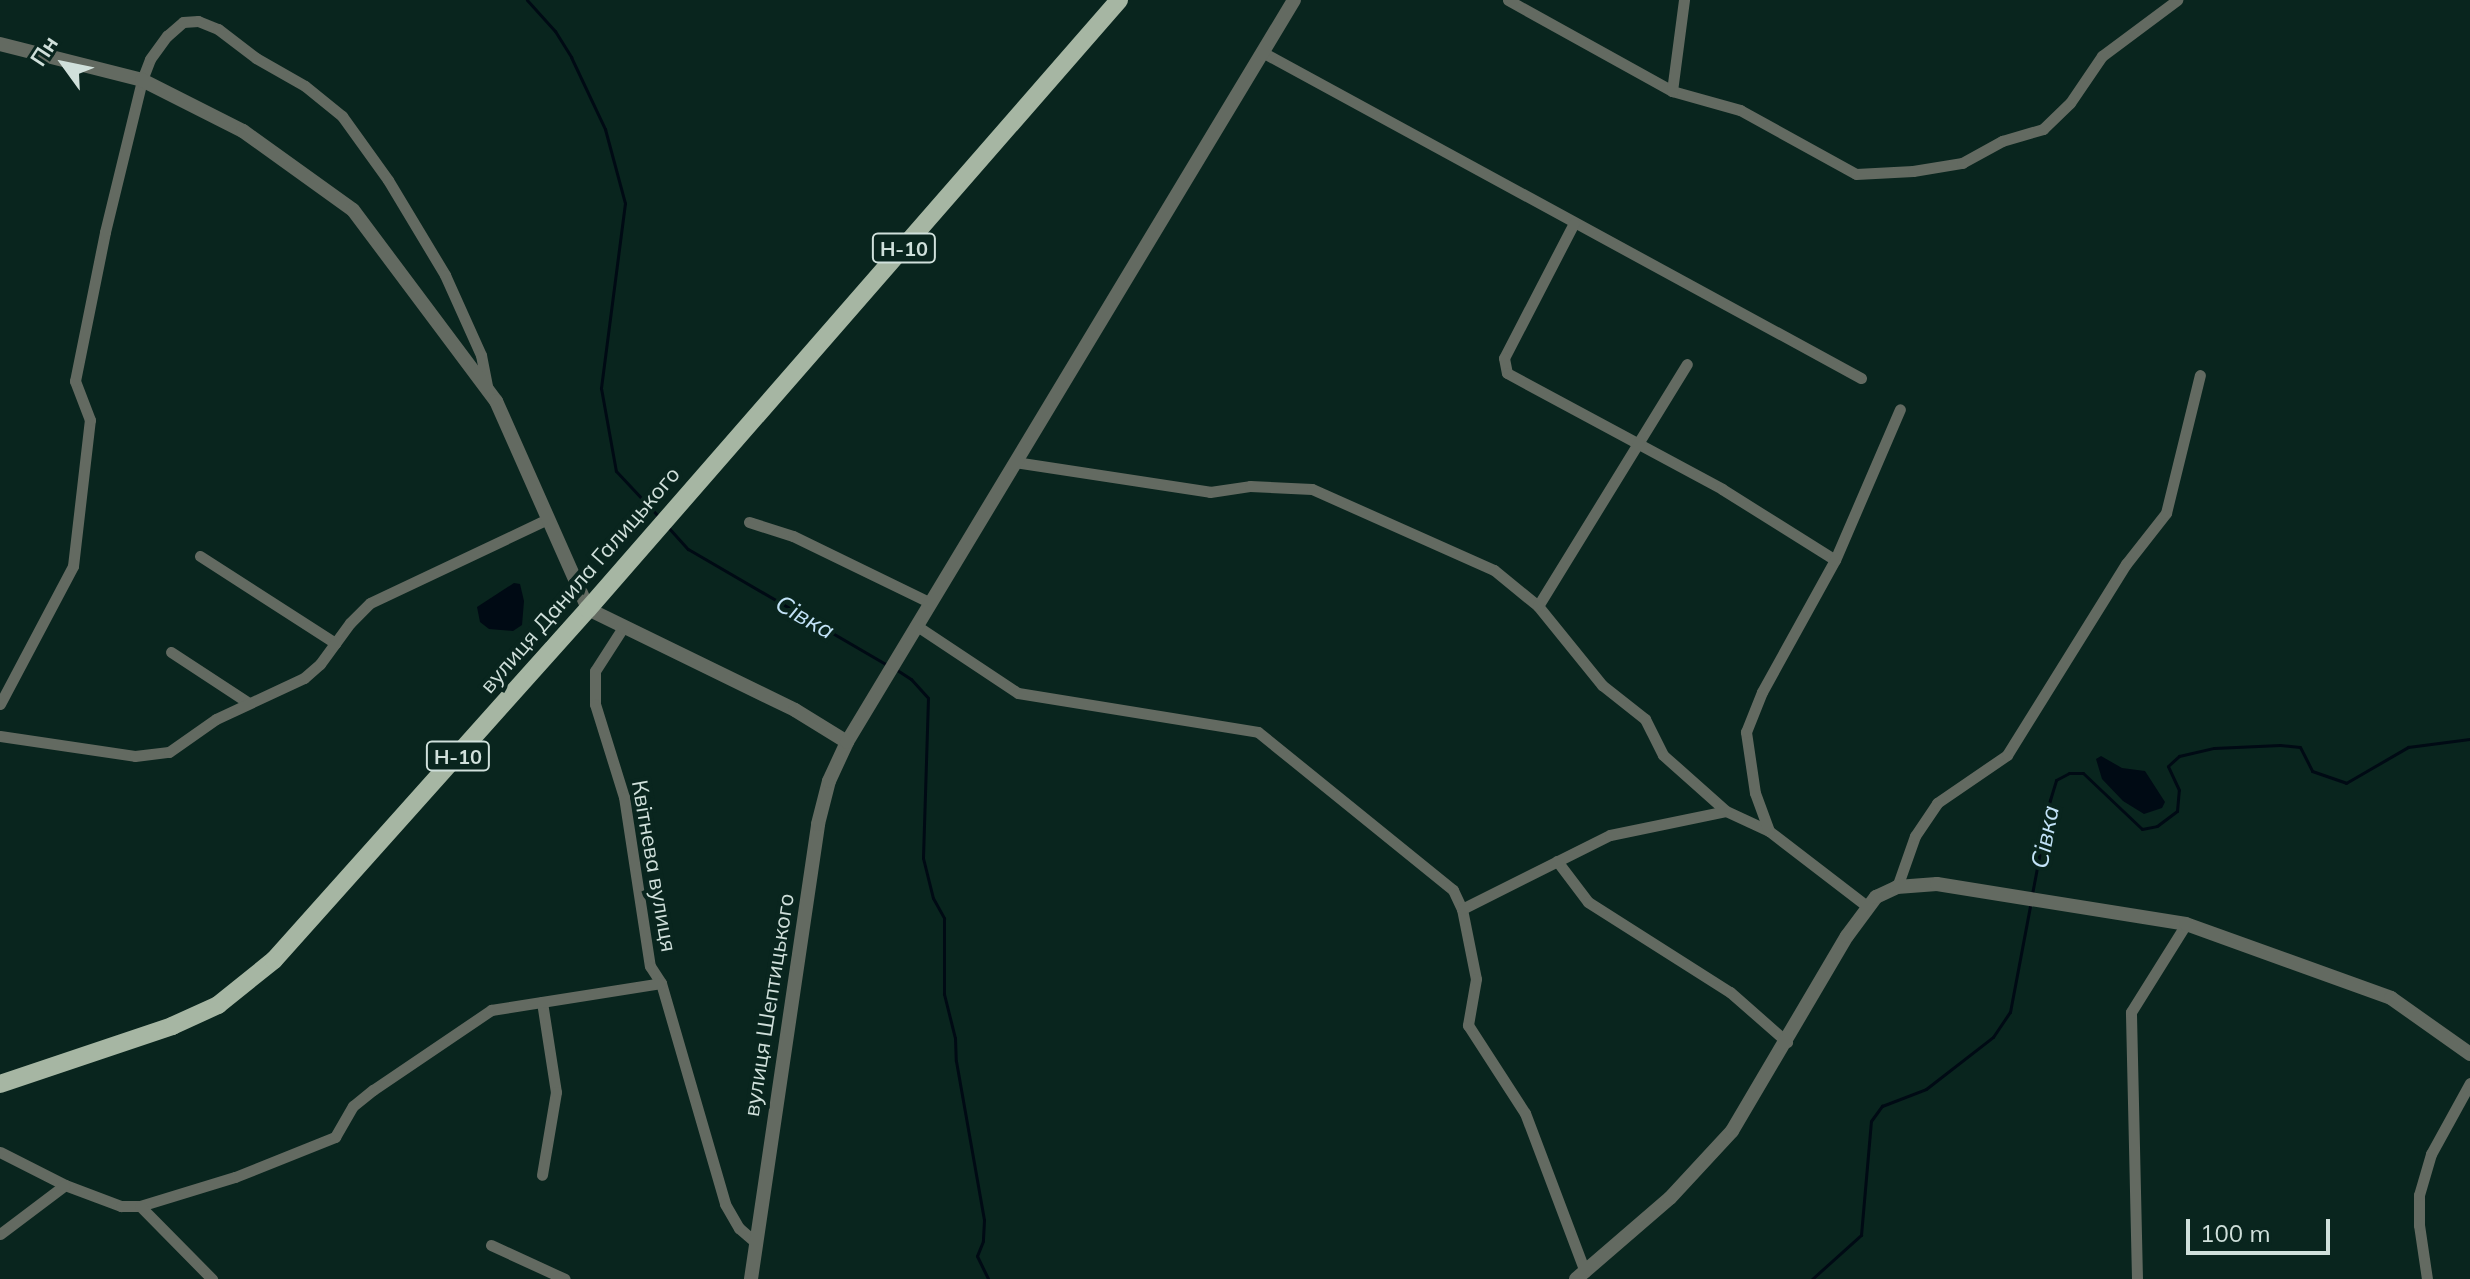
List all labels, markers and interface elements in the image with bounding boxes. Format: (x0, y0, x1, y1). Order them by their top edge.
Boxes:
north arrow (24, 24, 104, 104)
text: Пн (24, 30, 64, 71)
road number: Н-10 (870, 232, 938, 264)
street label: вулиця Данила Галицького (474, 461, 686, 699)
water label: Сівка (770, 589, 840, 645)
road number: Н-10 (424, 740, 492, 772)
street label: Квітнева вулиця (626, 778, 682, 954)
water label: Сівка (2025, 803, 2065, 871)
street label: вулиця Шептицького (738, 891, 800, 1119)
scale bar (2190, 1203, 2334, 1253)
text: 100 m (2200, 1218, 2271, 1248)

